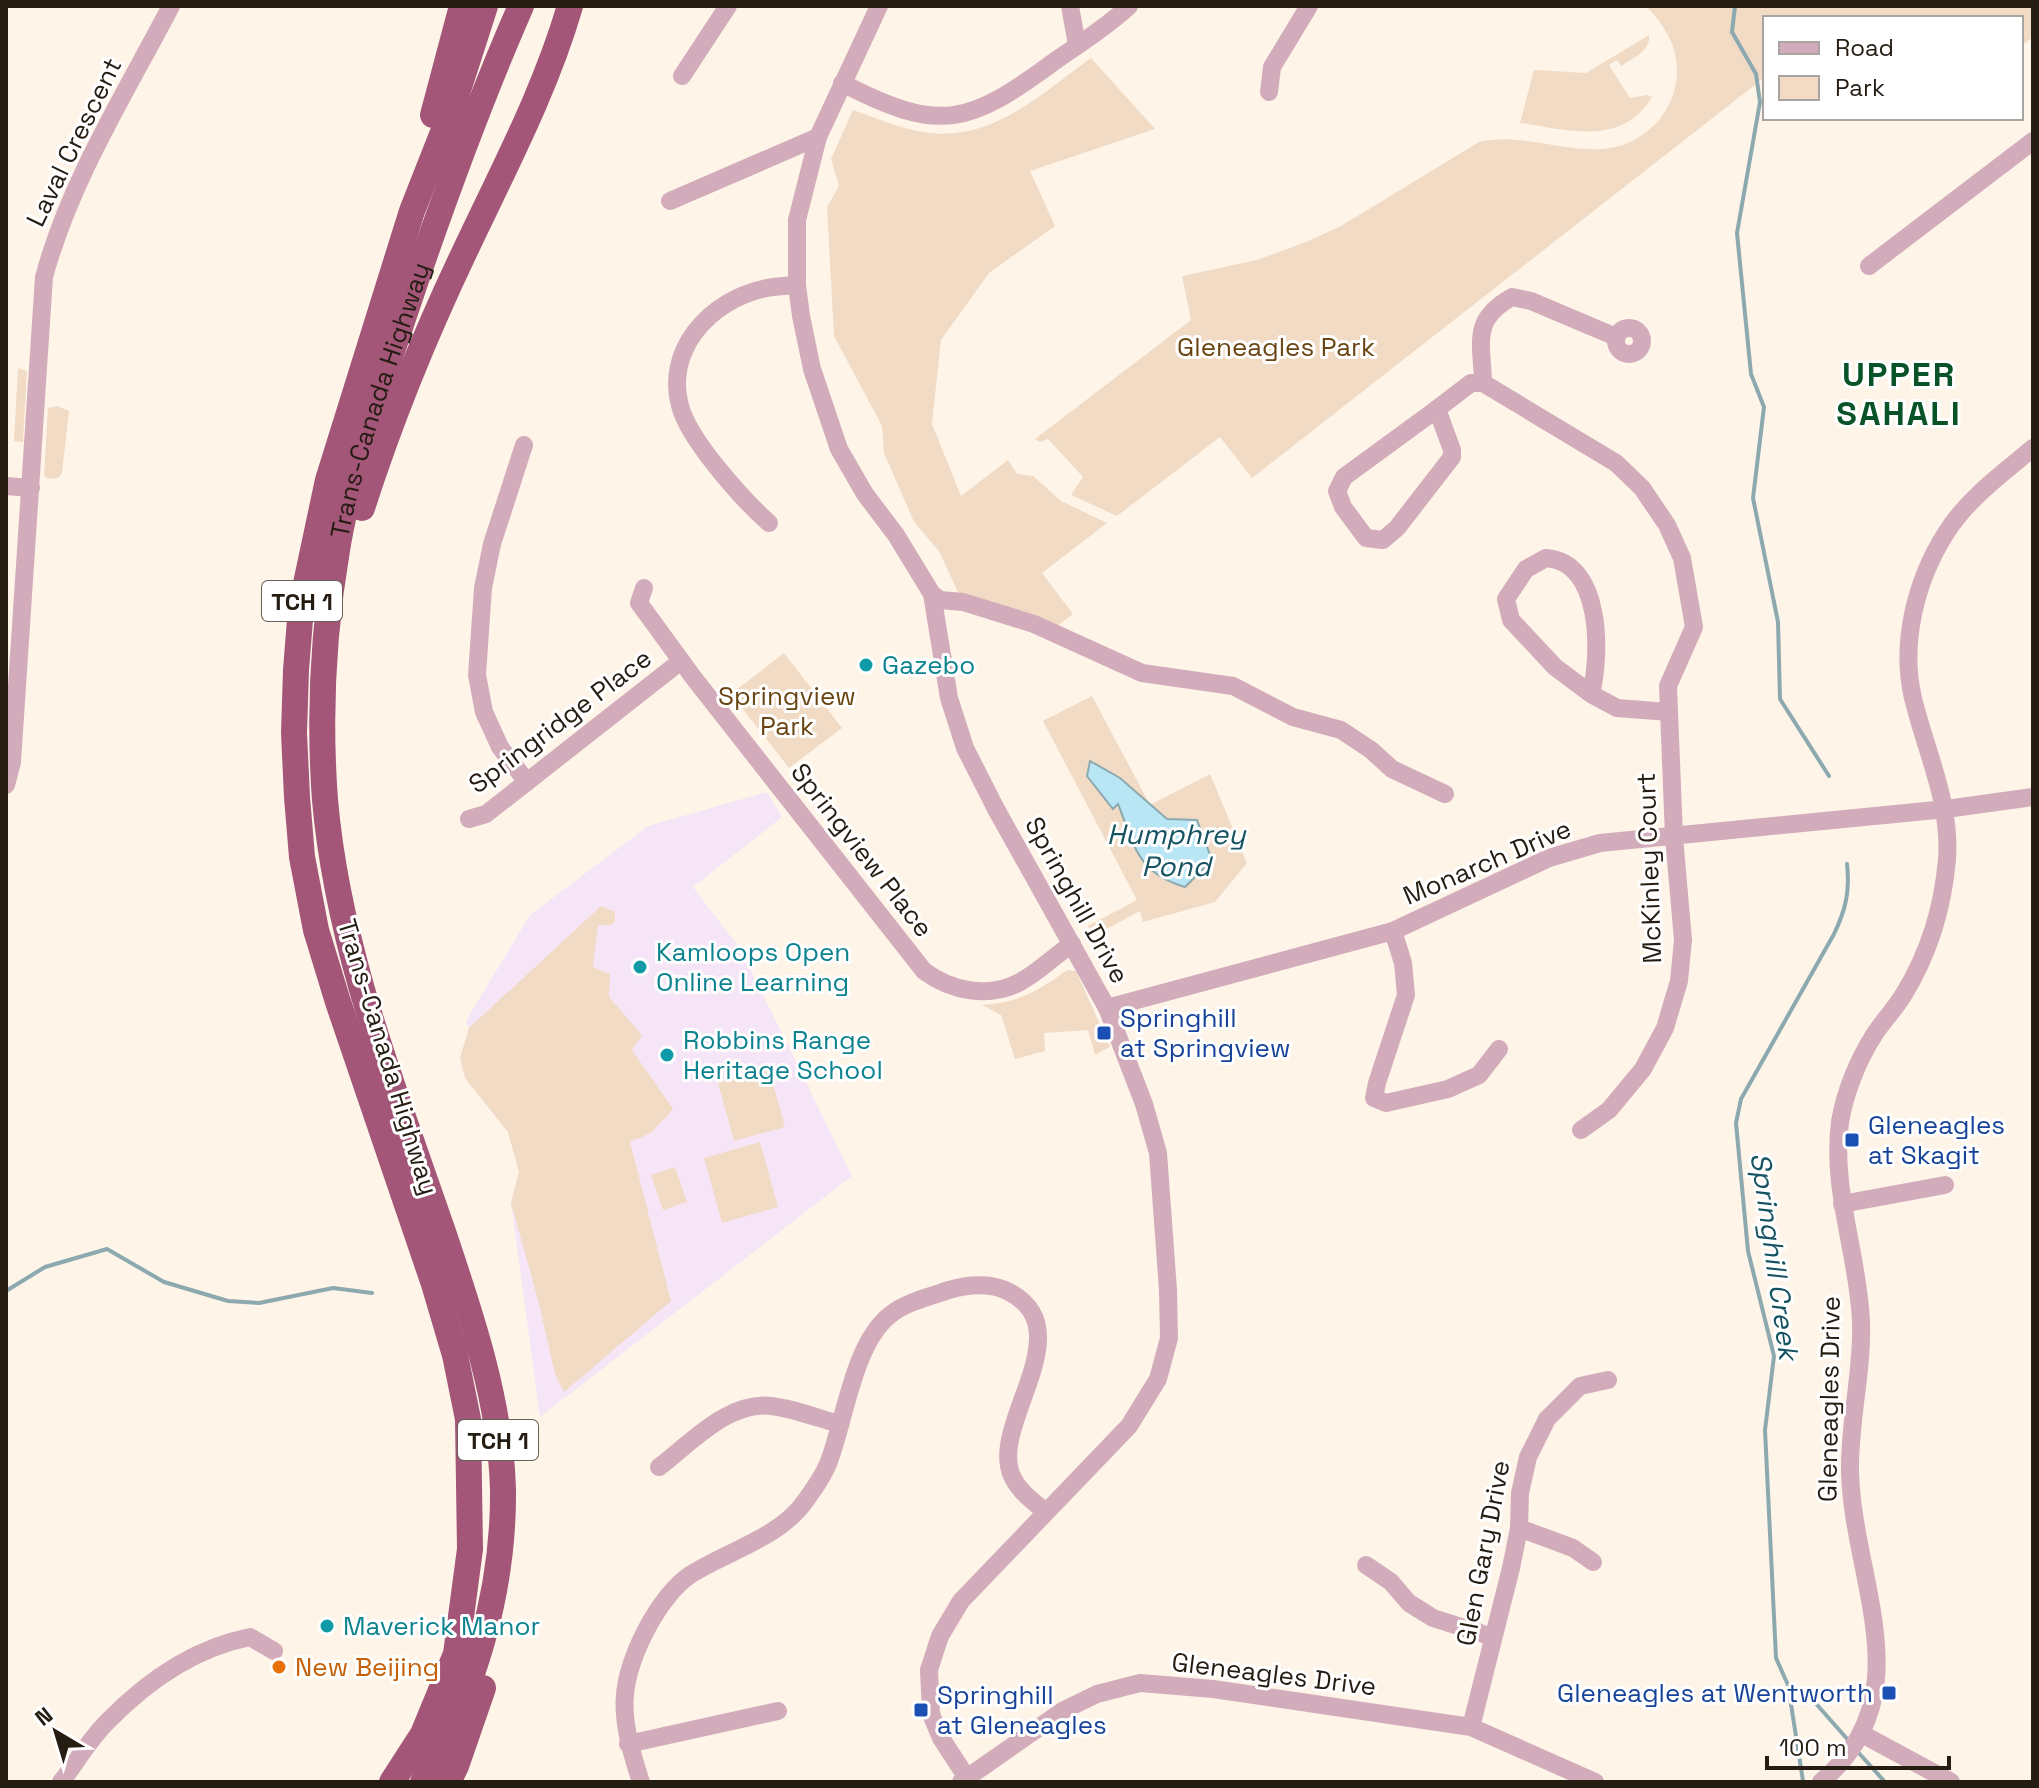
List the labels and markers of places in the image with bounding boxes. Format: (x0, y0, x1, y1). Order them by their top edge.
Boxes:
place label: Gazebo (882, 648, 975, 682)
marker: Gazebo (857, 656, 875, 674)
place label: Kamloops Open Online Learning (656, 935, 850, 999)
marker: Kamloops Open Online Learning (631, 958, 649, 976)
place label: Springhill at Springview (1120, 1001, 1291, 1065)
place label: Robbins Range Heritage School (683, 1023, 883, 1087)
marker: Springhill at Springview (1095, 1024, 1113, 1042)
marker: Robbins Range Heritage School (658, 1046, 676, 1064)
place label: Gleneagles at Skagit (1868, 1108, 2005, 1172)
marker: Gleneagles at Skagit (1843, 1131, 1861, 1149)
place label: Maverick Manor (343, 1609, 540, 1643)
marker: Maverick Manor (318, 1617, 336, 1635)
place label: New Beijing (295, 1650, 439, 1684)
marker: New Beijing (270, 1658, 288, 1676)
place label: Gleneagles at Wentworth (1557, 1676, 1873, 1710)
place label: Springhill at Gleneagles (937, 1678, 1107, 1742)
marker: Gleneagles at Wentworth (1880, 1684, 1898, 1702)
marker: Springhill at Gleneagles (912, 1701, 930, 1719)

